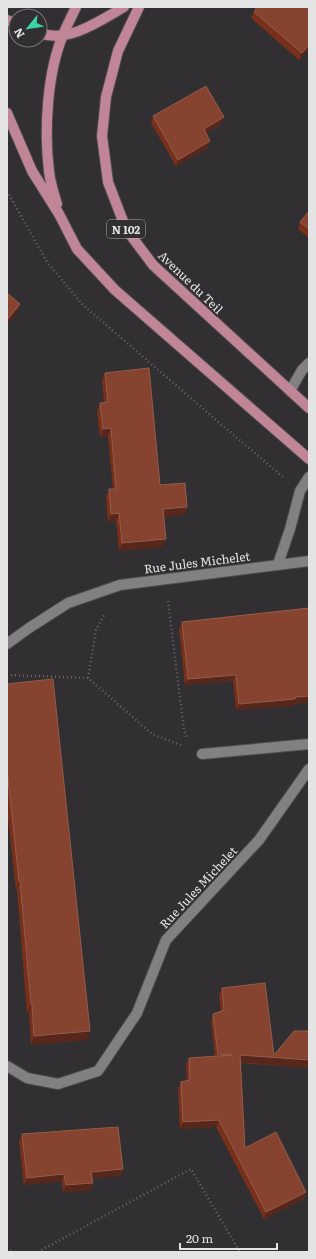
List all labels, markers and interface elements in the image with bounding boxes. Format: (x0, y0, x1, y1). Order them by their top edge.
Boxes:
north arrow (8, 8, 48, 48)
text: N (9, 26, 28, 41)
road number: N 102 (107, 220, 145, 238)
street label: Avenue du Teil (155, 246, 227, 318)
street label: Rue Jules Michelet (143, 547, 251, 577)
street label: Rue Jules Michelet (155, 842, 241, 932)
scale bar (180, 1225, 277, 1251)
text: 20 m (186, 1229, 213, 1247)

